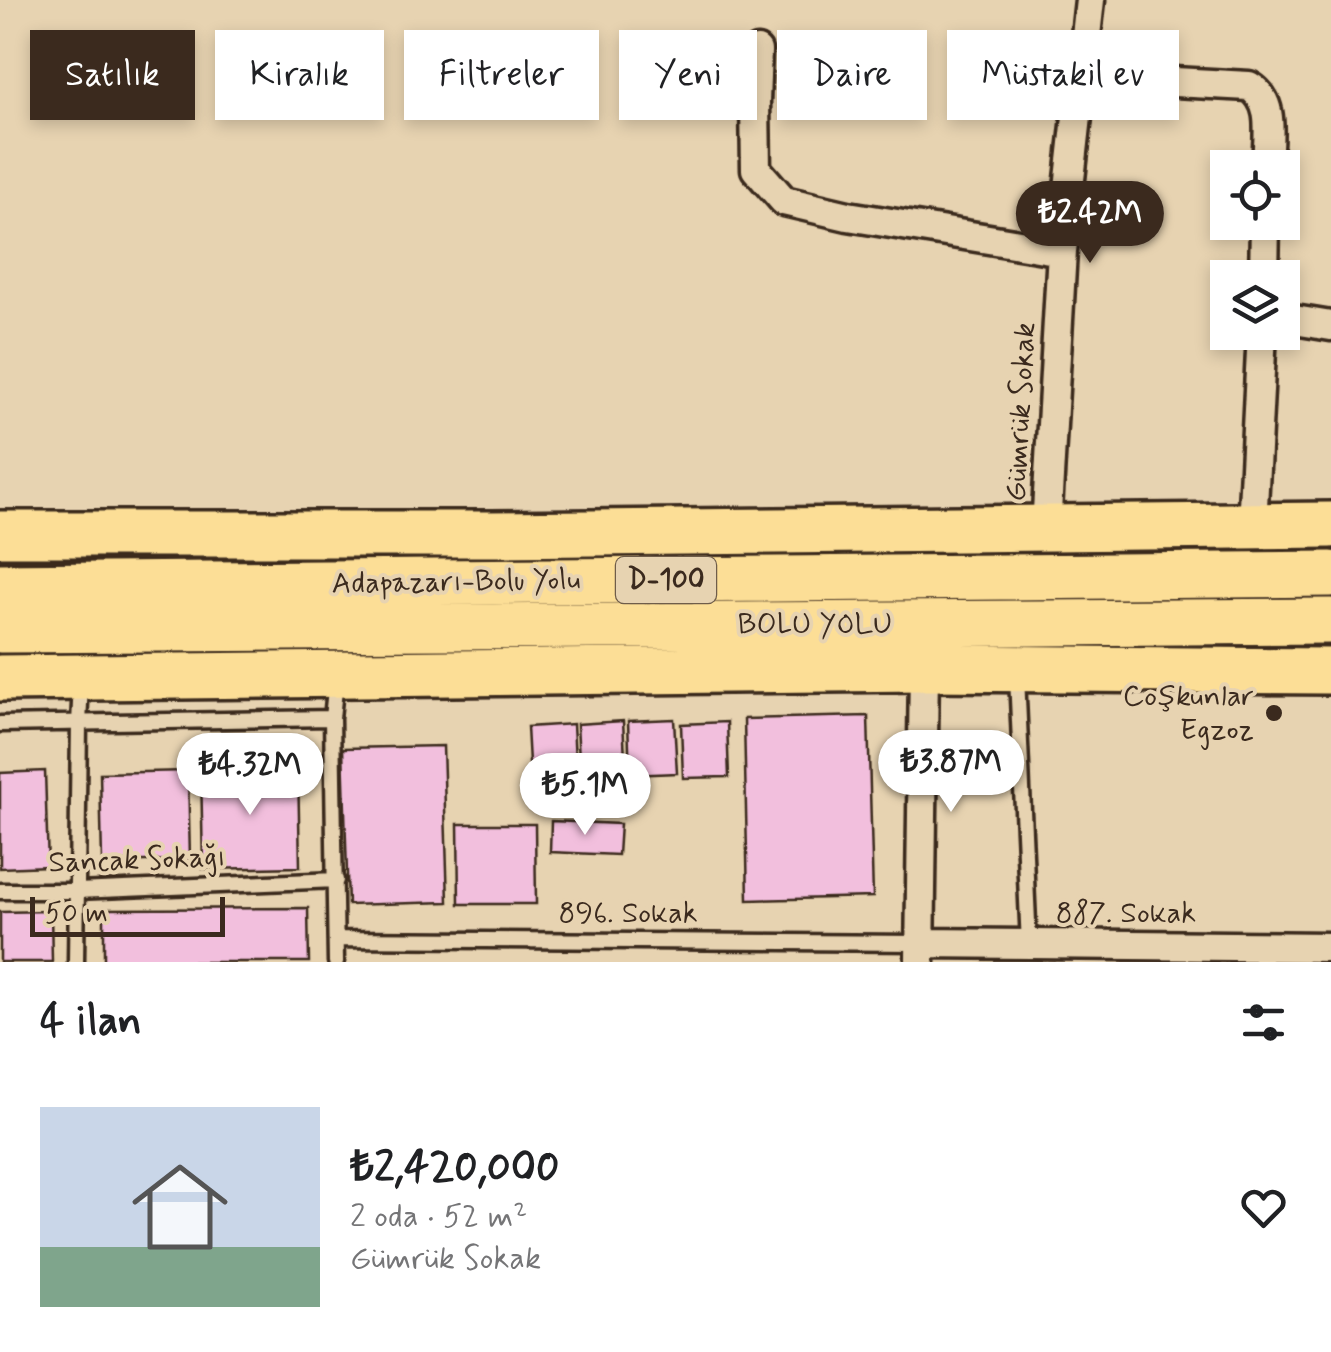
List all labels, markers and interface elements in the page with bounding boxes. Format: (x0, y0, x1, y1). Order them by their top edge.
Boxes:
chip: Satılık (30, 30, 195, 120)
chip: Kiralık (215, 30, 384, 120)
chip: Filtreler (404, 30, 599, 120)
chip: Yeni (619, 30, 757, 120)
chip: Daire (777, 30, 927, 120)
chip: Müstakil ev (947, 30, 1179, 120)
map controls (1210, 150, 1300, 350)
button: locate (1210, 150, 1300, 240)
pin: ₺2.42M (1009, 181, 1171, 266)
text: ₺2.42M (1038, 192, 1142, 234)
button: layers (1210, 260, 1300, 350)
street label: Gümrük Sokak (997, 321, 1045, 503)
road number: D-100 (616, 557, 716, 603)
street label: Adapazarı-Bolu Yolu (331, 560, 581, 604)
street label: BOLU YOLU (737, 605, 893, 644)
place label: Coşkunlar Egzoz (1123, 677, 1254, 750)
marker: Coşkunlar Egzoz (1263, 702, 1285, 724)
pin: ₺3.87M (870, 730, 1032, 815)
pin: ₺4.32M (169, 733, 331, 818)
text: ₺3.87M (900, 741, 1002, 783)
text: ₺4.32M (198, 744, 302, 786)
pin: ₺5.1M (515, 753, 655, 838)
text: ₺5.1M (542, 764, 628, 806)
street label: Sancak Sokağı (48, 837, 226, 883)
scale bar (30, 892, 225, 936)
street label: 896. Sokak (558, 894, 698, 933)
street label: 887. Sokak (1056, 894, 1196, 933)
text: 50 m (45, 896, 108, 933)
text: 4 ilan (40, 995, 142, 1050)
icon: filters (1236, 995, 1291, 1050)
text: ₺2,420,000 (350, 1141, 560, 1196)
icon: home (120, 1147, 240, 1267)
icon: heart (1236, 1180, 1291, 1235)
text: 2 oda · 52 m² (350, 1196, 527, 1238)
text: Gümrük Sokak (350, 1238, 541, 1280)

